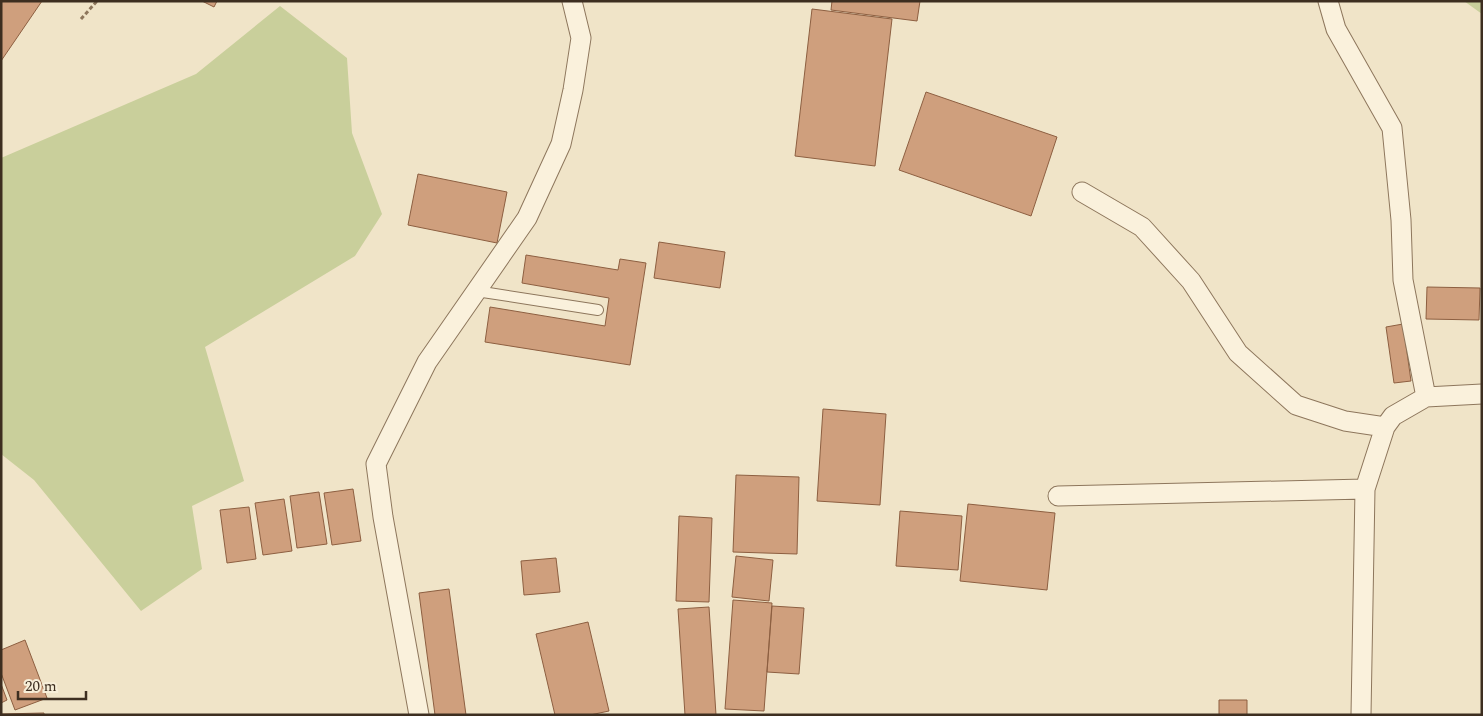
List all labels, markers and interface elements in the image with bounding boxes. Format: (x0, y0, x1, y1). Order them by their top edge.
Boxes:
scale bar (18, 668, 85, 700)
text: 20 m (25, 675, 57, 698)

